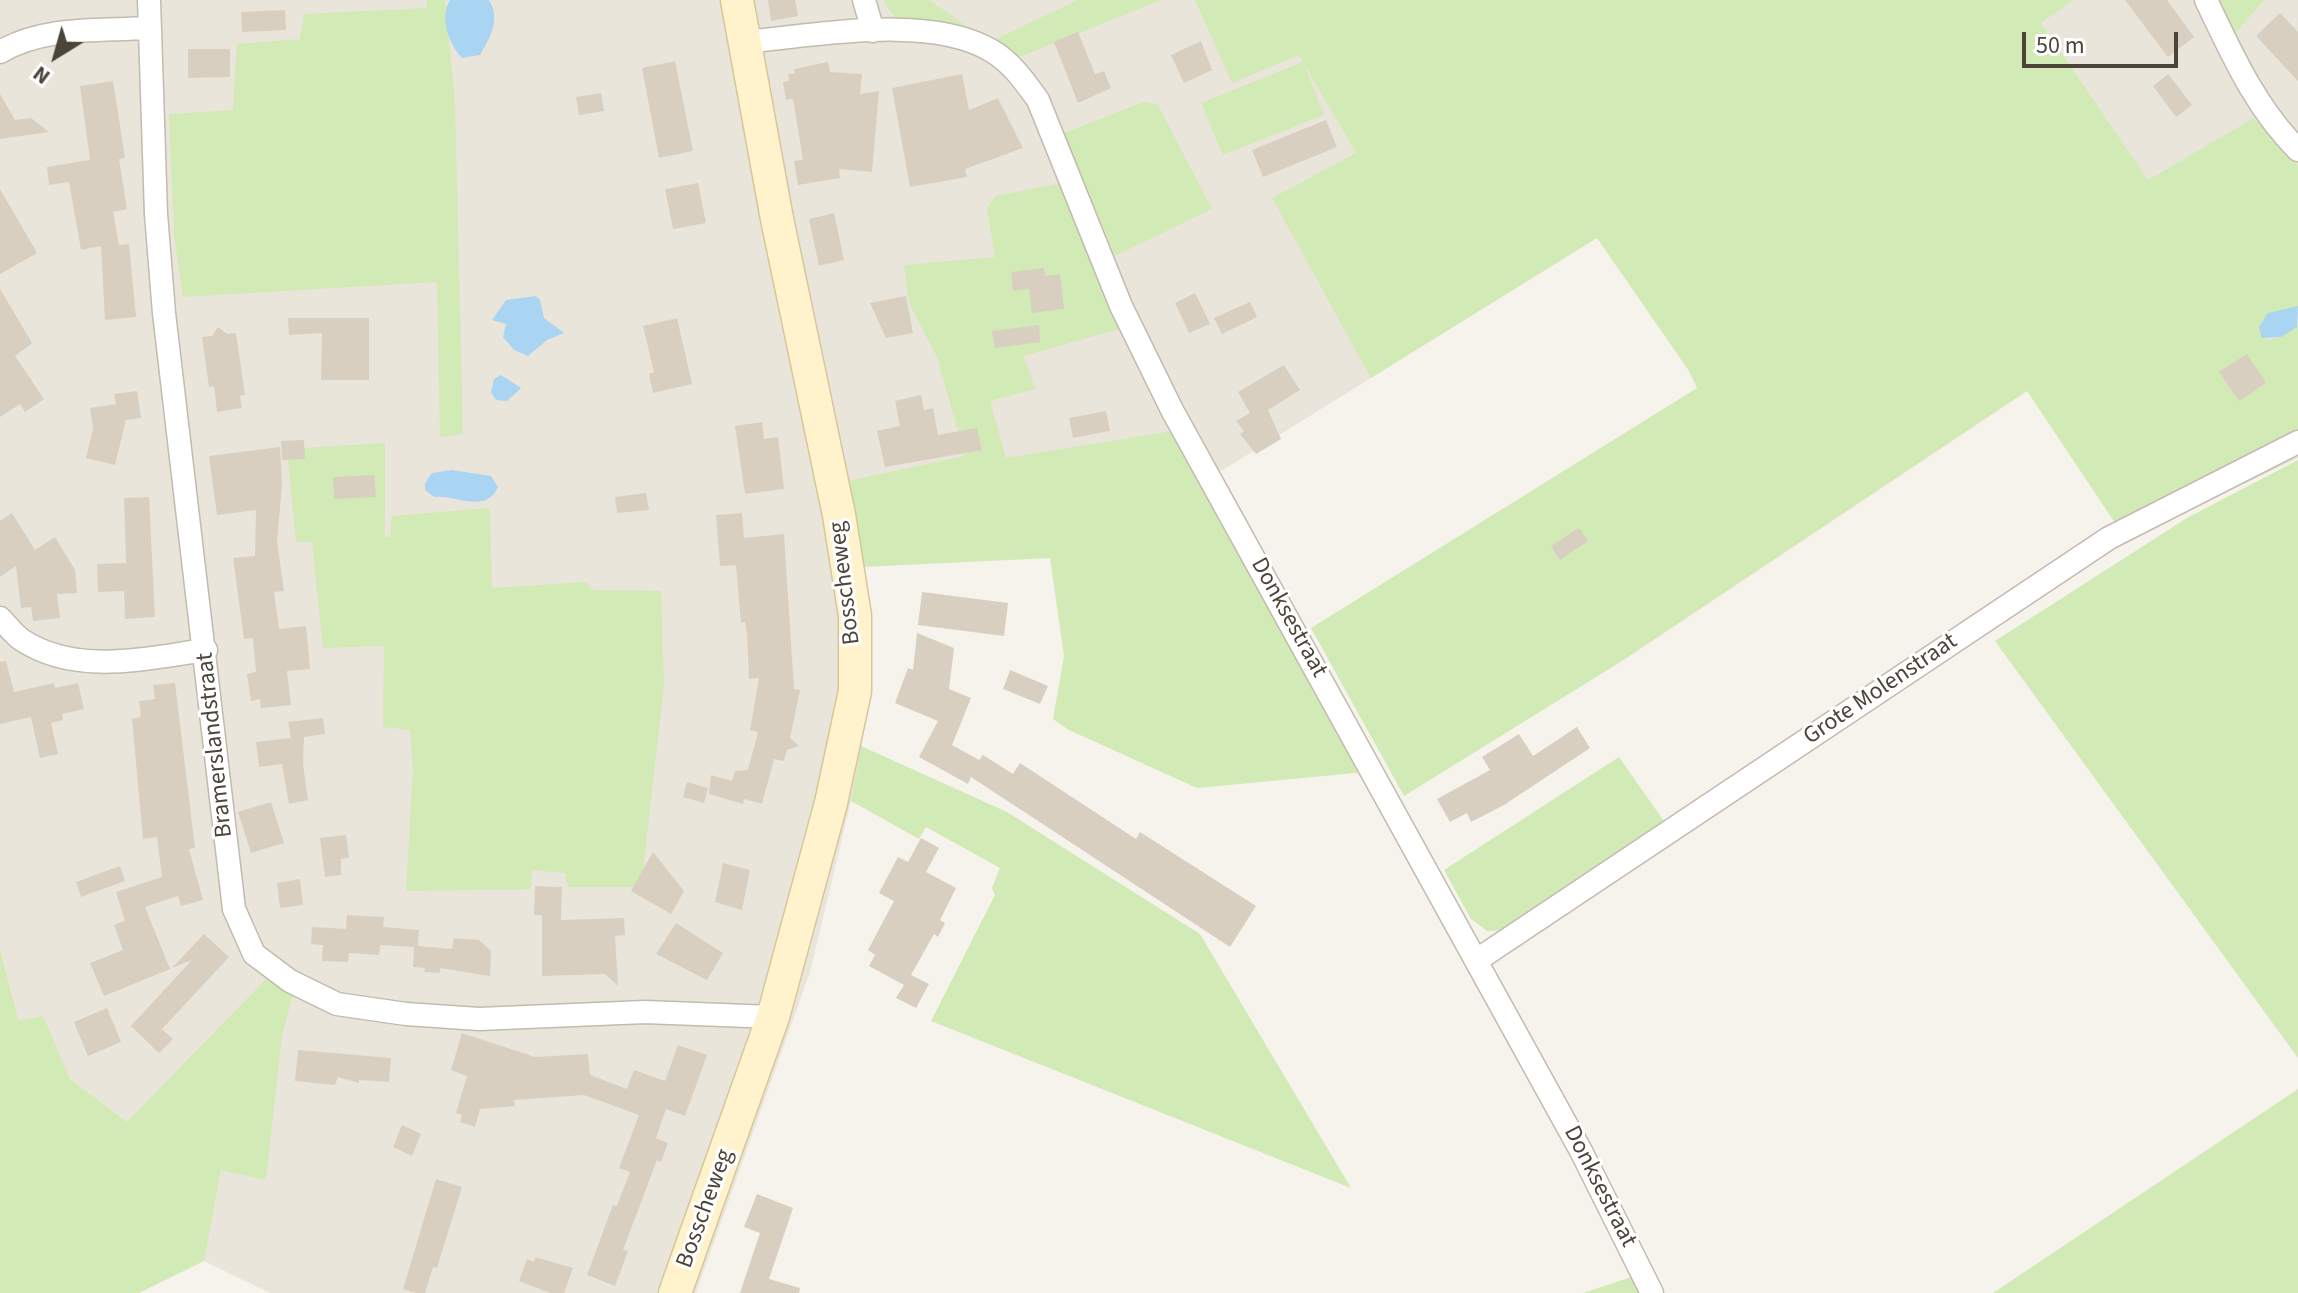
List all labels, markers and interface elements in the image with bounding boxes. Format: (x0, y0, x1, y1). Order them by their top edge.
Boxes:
north arrow (16, 16, 96, 96)
scale bar (2026, 16, 2182, 66)
text: 50 m (2036, 28, 2085, 63)
text: N (26, 58, 57, 92)
street label: Bosscheweg (824, 520, 868, 646)
street label: Donksestraat (1243, 553, 1333, 683)
street label: Grote Molenstraat (1799, 628, 1963, 752)
street label: Bramerslandstraat (192, 651, 240, 839)
street label: Donksestraat (1556, 1122, 1642, 1252)
street label: Bosscheweg (671, 1146, 741, 1272)

